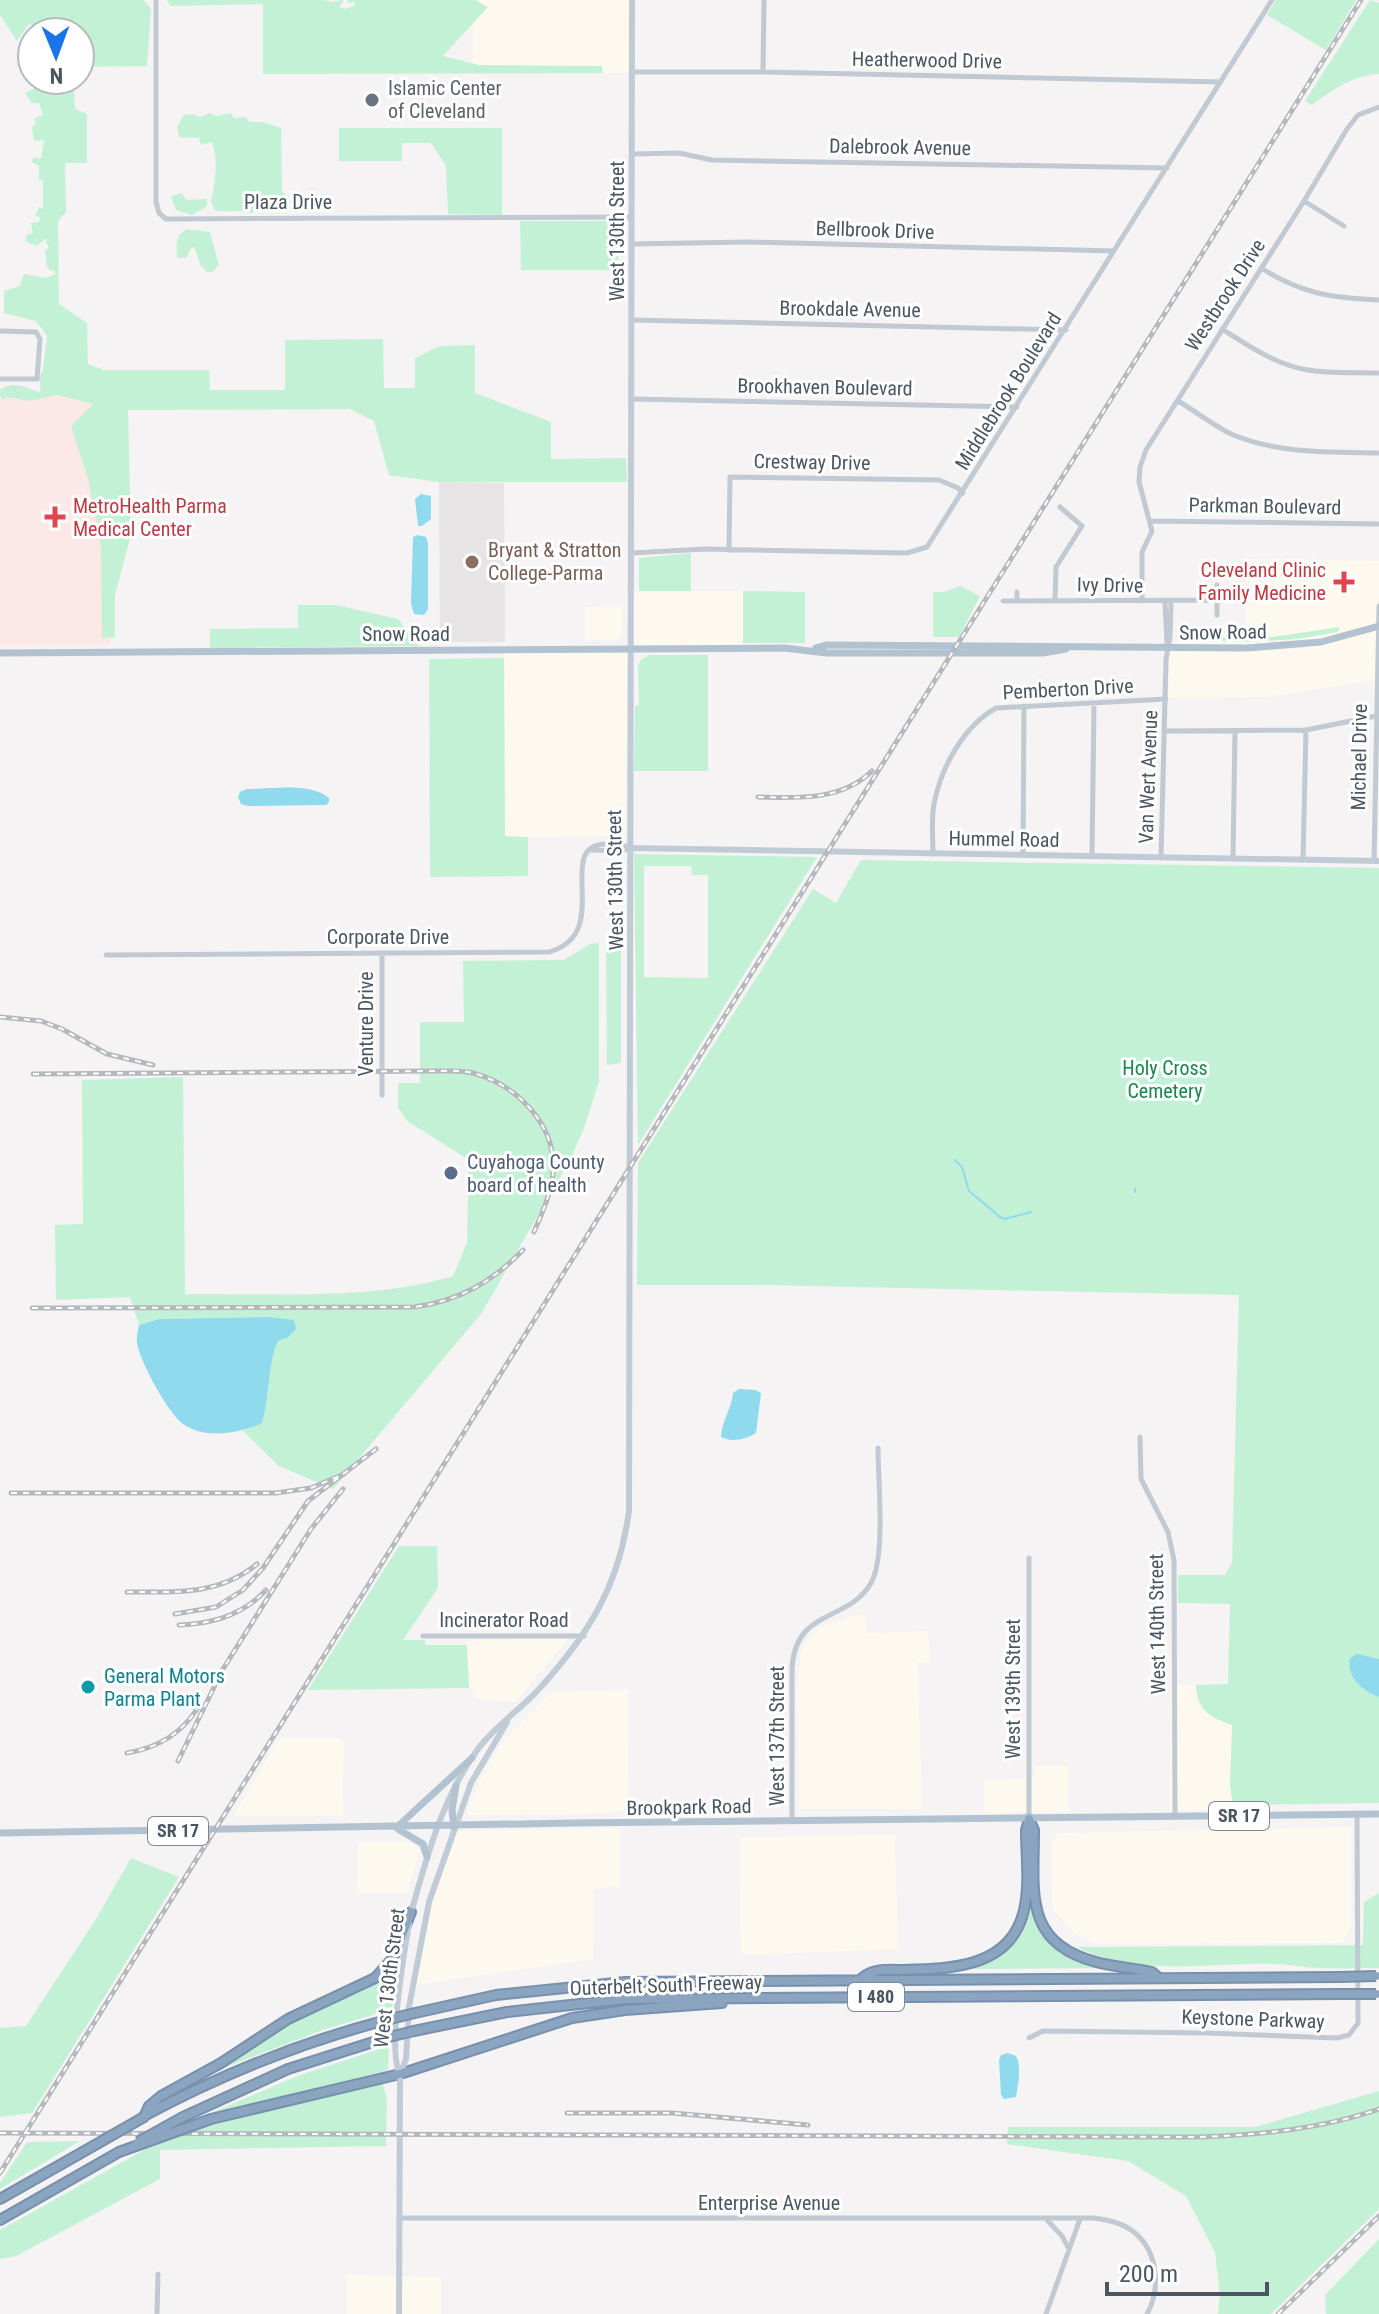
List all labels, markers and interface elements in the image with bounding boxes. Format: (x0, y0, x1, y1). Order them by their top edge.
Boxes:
north arrow (16, 16, 96, 96)
street label: Heatherwood Drive (852, 47, 1002, 73)
text: N (49, 63, 63, 88)
place label: Islamic Center of Cleveland (388, 76, 502, 123)
marker: Islamic Center of Cleveland (363, 91, 381, 109)
street label: Dalebrook Avenue (829, 134, 971, 160)
street label: West 130th Street (605, 161, 629, 301)
street label: Plaza Drive (244, 190, 332, 214)
street label: Bellbrook Drive (815, 216, 935, 244)
street label: Westbrook Drive (1180, 234, 1270, 356)
street label: Brookdale Avenue (779, 296, 921, 322)
street label: Middlebrook Boulevard (950, 308, 1066, 474)
street label: Brookhaven Boulevard (737, 373, 913, 401)
street label: Crestway Drive (753, 449, 871, 475)
street label: Parkman Boulevard (1188, 493, 1342, 519)
place label: MetroHealth Parma Medical Center (73, 494, 227, 541)
marker: MetroHealth Parma Medical Center (44, 506, 66, 528)
place label: Bryant & Stratton College-Parma (488, 538, 622, 585)
marker: Bryant & Stratton College-Parma (463, 553, 481, 571)
place label: Cleveland Clinic Family Medicine (1198, 558, 1326, 605)
marker: Cleveland Clinic Family Medicine (1333, 571, 1355, 593)
street label: Ivy Drive (1077, 572, 1143, 598)
street label: Snow Road (1179, 619, 1267, 645)
street label: Snow Road (362, 622, 450, 646)
street label: Pemberton Drive (1002, 674, 1134, 704)
street label: Michael Drive (1346, 703, 1372, 811)
street label: Van Wert Avenue (1134, 710, 1162, 844)
street label: West 130th Street (602, 809, 628, 950)
street label: Hummel Road (948, 826, 1060, 852)
street label: Corporate Drive (327, 925, 449, 949)
street label: Venture Drive (354, 971, 378, 1077)
park label: Holy Cross Cemetery (1122, 1056, 1208, 1103)
place label: Cuyahoga County board of health (467, 1150, 604, 1197)
marker: Cuyahoga County board of health (442, 1164, 460, 1182)
street label: West 140th Street (1144, 1553, 1170, 1694)
street label: Incinerator Road (439, 1608, 569, 1632)
street label: West 139th Street (1001, 1619, 1025, 1759)
place label: General Motors Parma Plant (104, 1664, 225, 1711)
street label: West 137th Street (765, 1666, 789, 1806)
marker: General Motors Parma Plant (79, 1678, 97, 1696)
street label: Brookpark Road (626, 1794, 752, 1820)
road number: SR 17 (1209, 1802, 1269, 1830)
road number: SR 17 (148, 1817, 208, 1845)
street label: West 130th Street (369, 1907, 409, 2049)
street label: Outerbelt South Freeway (569, 1970, 763, 2000)
road number: I 480 (848, 1983, 904, 2011)
street label: Keystone Parkway (1181, 2005, 1325, 2033)
street label: Enterprise Avenue (698, 2191, 840, 2215)
scale bar (1107, 2246, 1267, 2296)
text: 200 m (1119, 2260, 1178, 2288)

